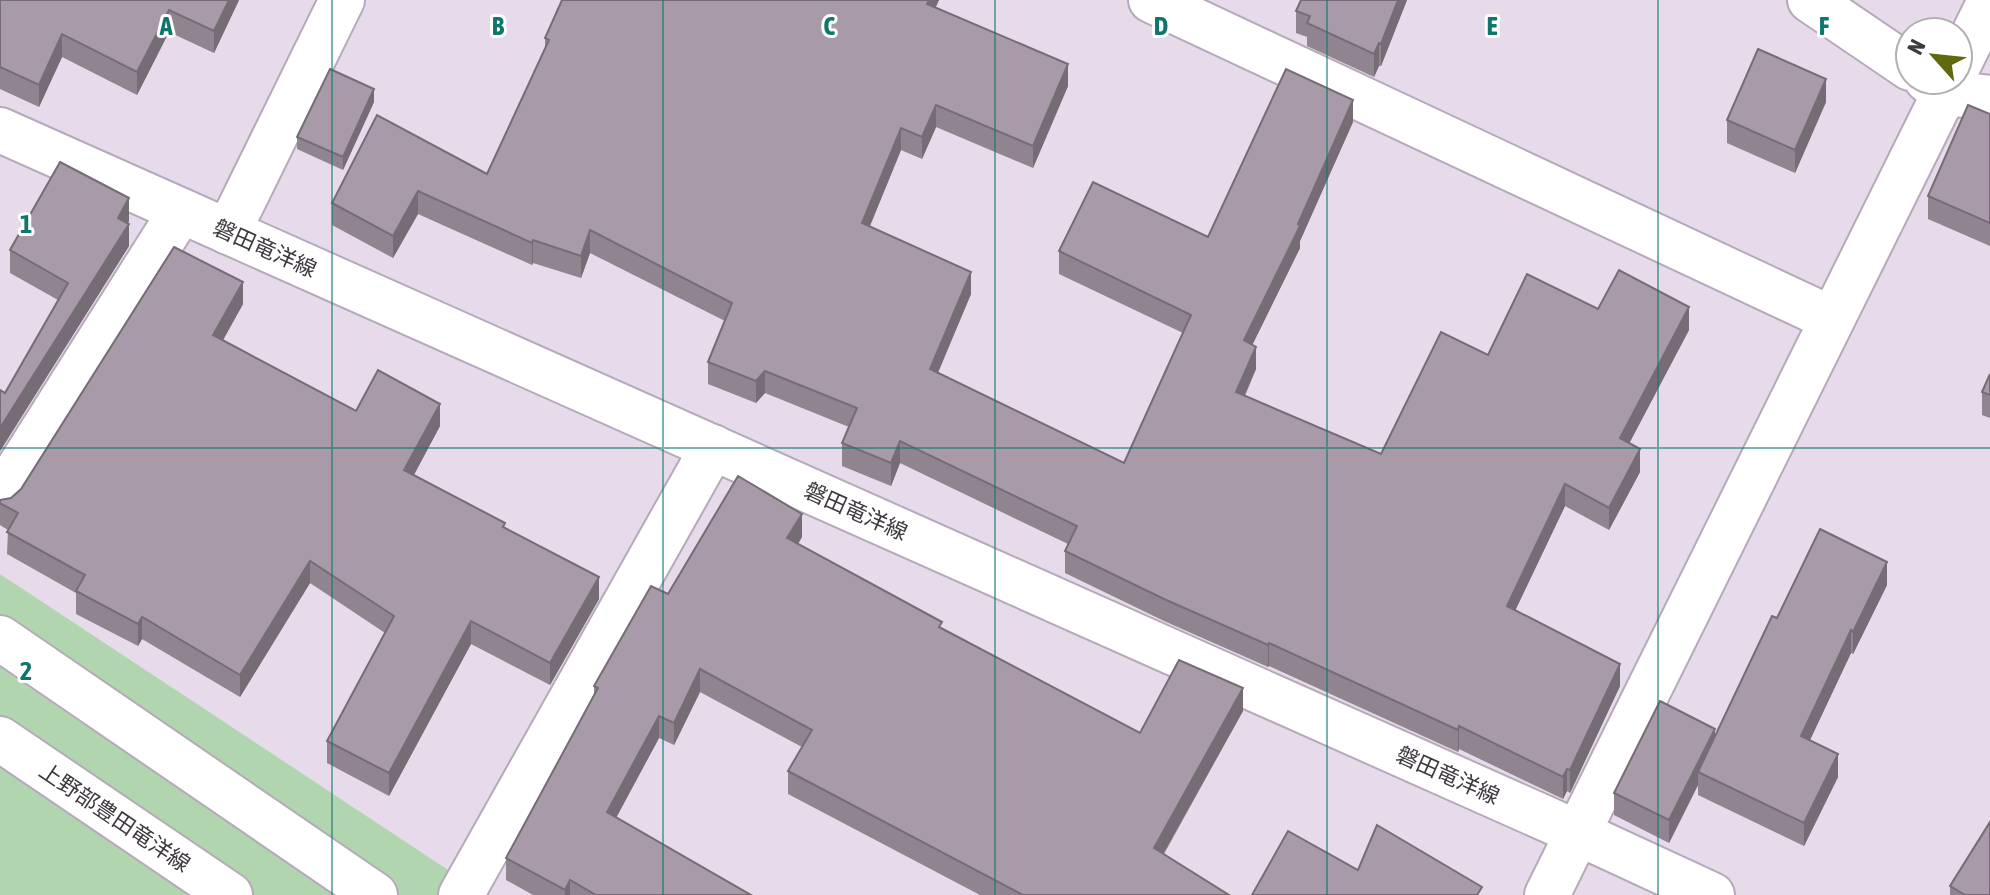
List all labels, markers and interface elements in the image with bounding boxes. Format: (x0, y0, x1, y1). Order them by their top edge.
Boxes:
text: A (159, 11, 173, 41)
text: B (492, 11, 505, 41)
text: C (823, 11, 835, 41)
text: D (1154, 11, 1168, 41)
text: E (1486, 11, 1498, 41)
text: F (1819, 11, 1830, 41)
north arrow (1894, 16, 1974, 96)
text: N (1902, 35, 1931, 59)
text: 1 (20, 209, 32, 239)
street label: 磐田竜洋線 (209, 214, 321, 282)
street label: 磐田竜洋線 (800, 477, 912, 545)
text: 2 (20, 656, 32, 686)
street label: 磐田竜洋線 (1392, 741, 1504, 809)
street label: 上野部豊田竜洋線 (35, 757, 195, 877)

